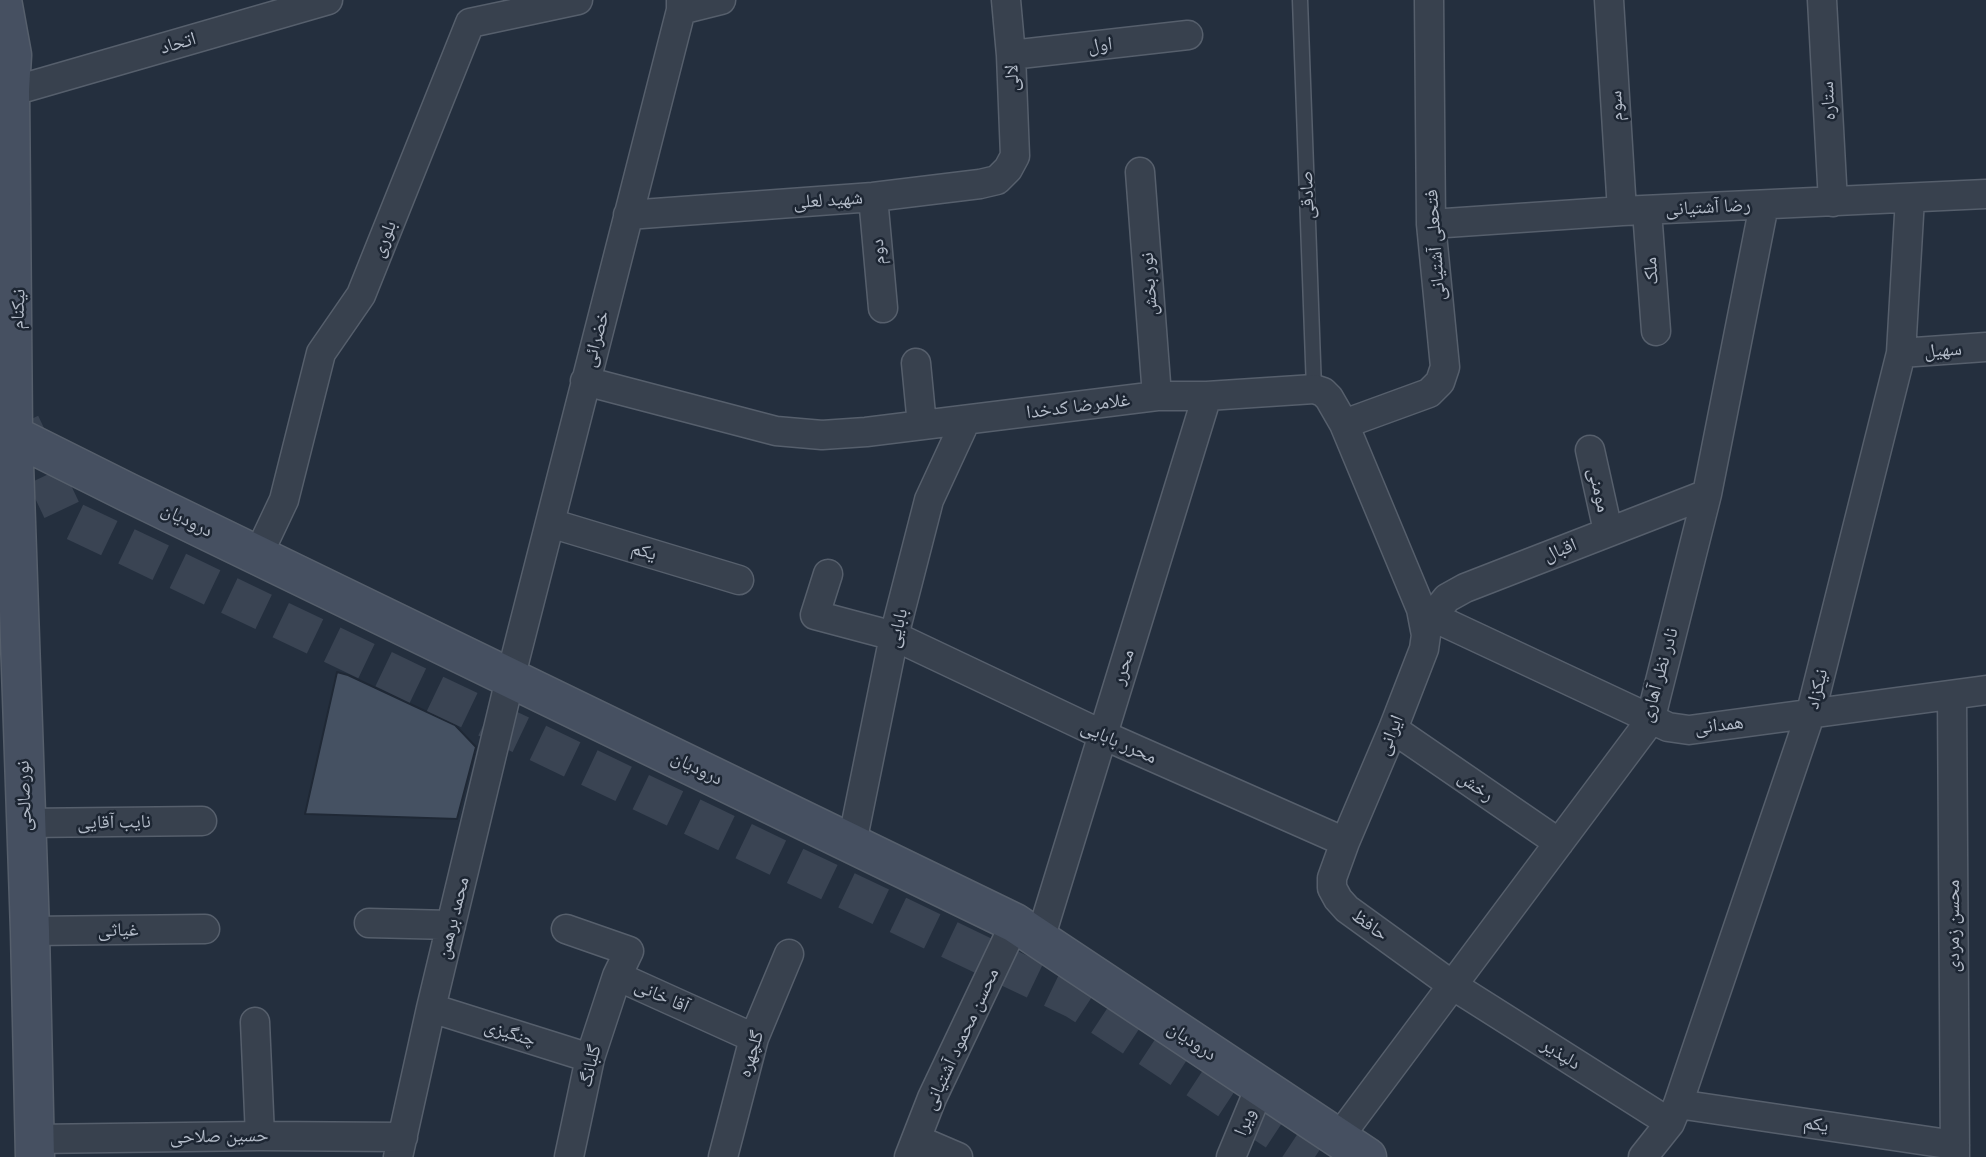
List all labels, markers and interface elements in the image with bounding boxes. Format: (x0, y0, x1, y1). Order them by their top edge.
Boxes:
street label: اتحاد (157, 27, 199, 59)
street label: اول (1086, 32, 1114, 58)
street label: لالی (1000, 64, 1024, 92)
street label: ستاره (1816, 81, 1840, 121)
street label: سوم (1604, 90, 1628, 122)
street label: صادقی (1295, 170, 1319, 220)
street label: شهید لعلی (792, 186, 864, 214)
street label: فتحعلی آشتیانی (1420, 189, 1450, 301)
street label: رضا آشتیانی (1665, 193, 1751, 221)
street label: بلوری (366, 217, 402, 261)
street label: دوم (866, 238, 890, 266)
street label: نور بخش (1135, 252, 1163, 316)
street label: ملک (1639, 256, 1663, 286)
street label: نیکنام (6, 288, 30, 330)
street label: خضرائی (578, 308, 614, 370)
street label: سهیل (1923, 337, 1963, 363)
street label: غلامرضا کدخدا (1025, 388, 1131, 424)
street label: مومنی (1583, 466, 1615, 514)
street label: درودیان (158, 498, 216, 542)
street label: اقبال (1540, 533, 1580, 567)
street label: یکم (629, 536, 659, 566)
street label: بابایی (881, 606, 913, 650)
street label: نادر نظر آهاری (1635, 625, 1683, 725)
street label: محرر (1107, 646, 1139, 688)
street label: نیکزاد (1801, 666, 1833, 712)
street label: ایرانی (1372, 711, 1408, 759)
street label: همدانی (1693, 711, 1745, 739)
street label: محرر بابایی (1078, 715, 1160, 769)
street label: درودیان (668, 746, 726, 790)
street label: نورصالحی (11, 760, 37, 832)
street label: رخش (1454, 766, 1498, 806)
street label: نایب آقایی (77, 810, 151, 834)
street label: محمد برهمن (432, 874, 474, 962)
street label: محسن زمردی (1942, 880, 1964, 972)
street label: حافظ (1347, 904, 1393, 946)
street label: غیاثی (97, 918, 139, 942)
street label: محسن محمود آشتیانی (918, 964, 1004, 1114)
street label: آقا خانی (631, 974, 693, 1018)
street label: چنگیزی (482, 1014, 538, 1052)
street label: درودیان (1163, 1016, 1221, 1066)
street label: گلچهره (733, 1028, 769, 1080)
street label: دلپذیر (1537, 1033, 1585, 1075)
street label: گلبانگ (574, 1042, 606, 1090)
street label: ویرا (1229, 1105, 1261, 1139)
street label: یکم (1802, 1111, 1830, 1137)
street label: حسین صلاحی (169, 1124, 269, 1148)

